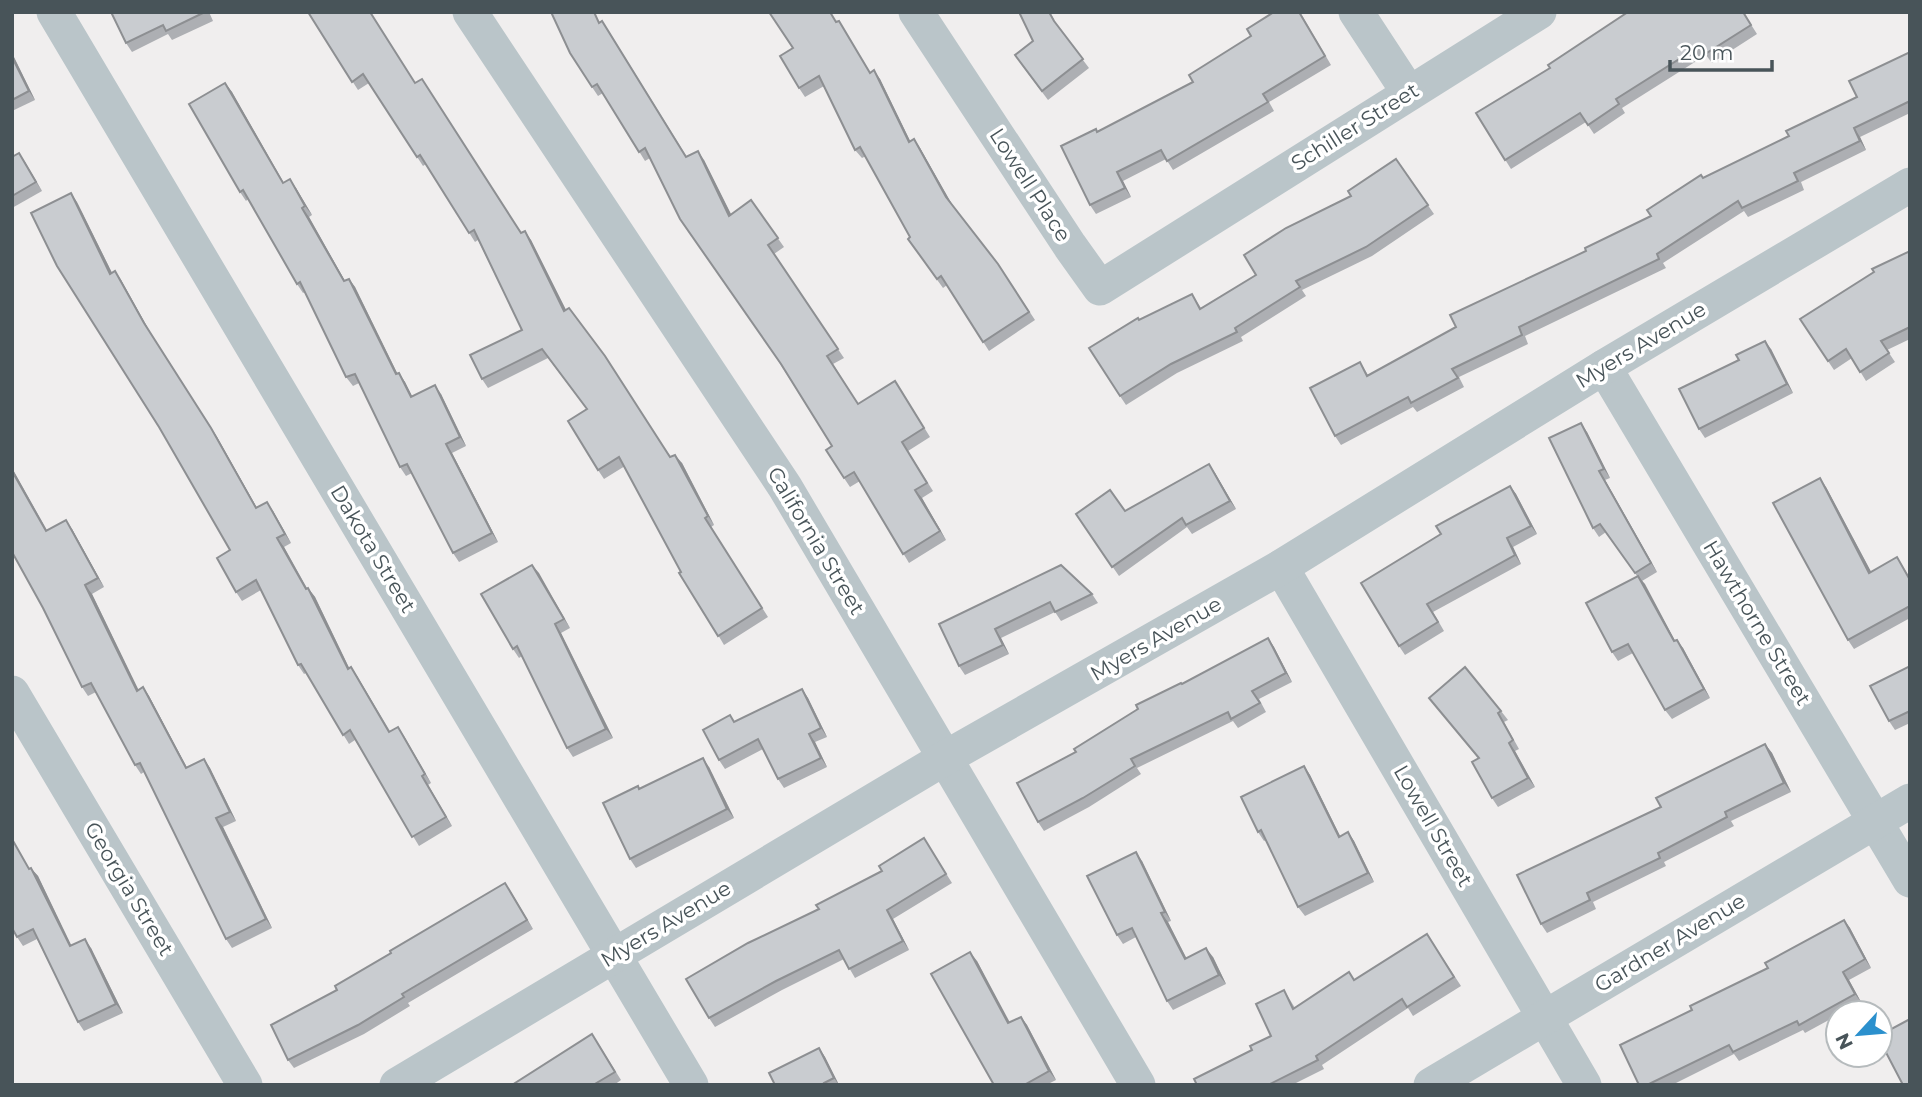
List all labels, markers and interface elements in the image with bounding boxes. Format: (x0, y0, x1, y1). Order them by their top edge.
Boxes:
scale bar (1670, 28, 1772, 72)
text: 20 m (1680, 40, 1734, 65)
street label: Schiller Street (1286, 77, 1423, 176)
street label: Lowell Place (985, 123, 1076, 246)
street label: Myers Avenue (1571, 296, 1710, 393)
street label: California Street (762, 462, 870, 619)
street label: Dakota Street (325, 480, 421, 617)
street label: Hawthorne Street (1698, 536, 1817, 710)
street label: Myers Avenue (1086, 591, 1226, 686)
street label: Lowell Street (1389, 761, 1478, 891)
street label: Georgia Street (80, 817, 179, 960)
street label: Myers Avenue (596, 875, 735, 972)
street label: Gardner Avenue (1590, 888, 1750, 997)
north arrow (1824, 999, 1894, 1069)
text: N (1830, 1029, 1858, 1053)

